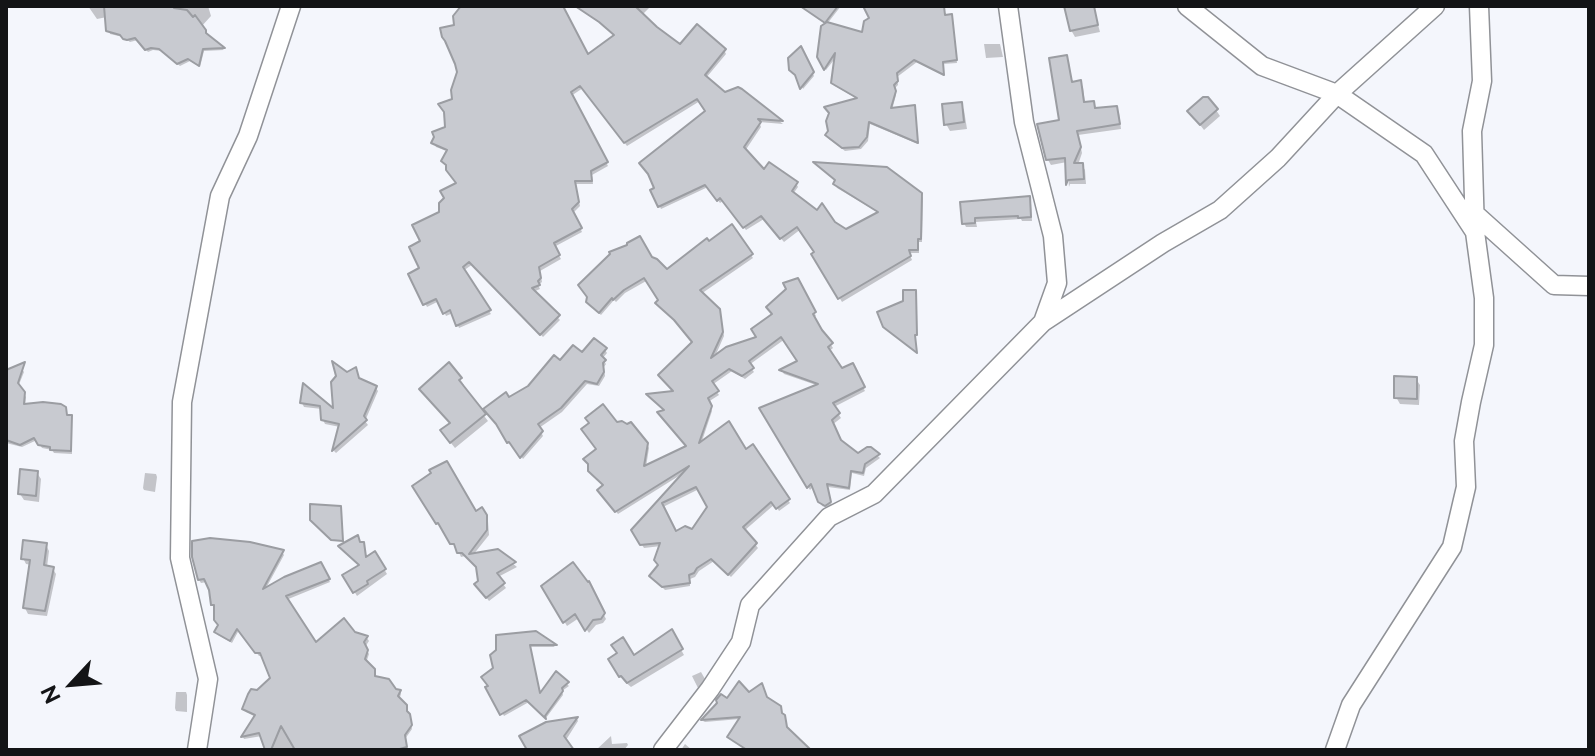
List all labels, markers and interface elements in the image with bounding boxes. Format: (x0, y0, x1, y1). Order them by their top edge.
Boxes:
north arrow (32, 644, 112, 724)
text: N (35, 681, 66, 708)

